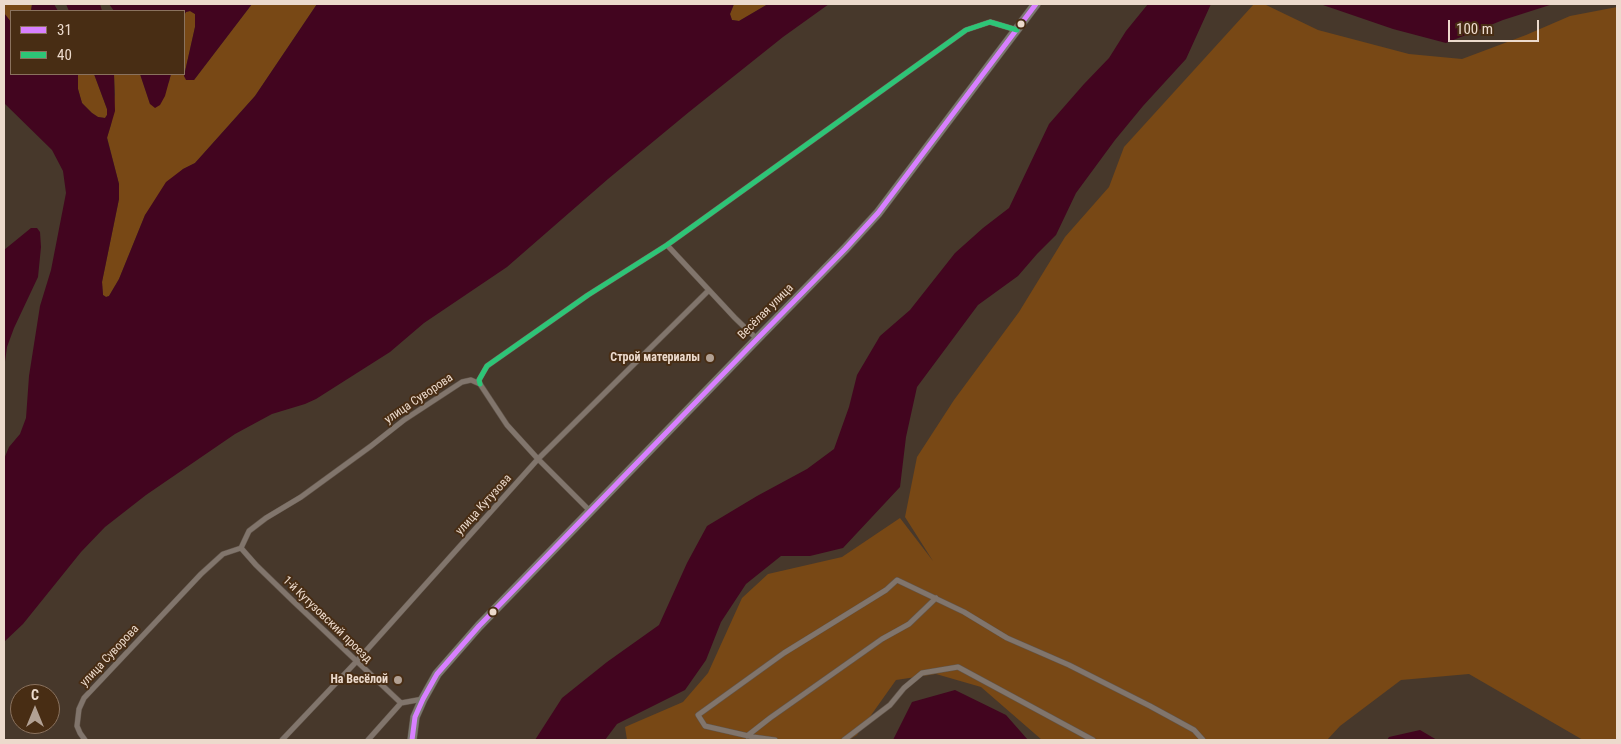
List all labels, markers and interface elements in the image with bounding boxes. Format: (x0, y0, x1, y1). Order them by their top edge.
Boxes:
legend (10, 10, 185, 75)
scale bar (1451, 10, 1542, 42)
unlabelled marker (1016, 19, 1026, 29)
text: 100 m (1456, 20, 1493, 38)
text: 31 (57, 21, 72, 39)
text: 40 (57, 46, 72, 64)
street label: Весёлая улица (735, 281, 797, 343)
place label: Строй материалы (610, 351, 700, 365)
marker: Строй материалы (704, 352, 716, 364)
street label: улица Суворова (382, 371, 456, 427)
street label: улица Кутузова (453, 472, 515, 538)
street label: 1-й Кутузовский проезд (279, 574, 375, 666)
unlabelled marker (488, 607, 498, 617)
street label: улица Суворова (78, 622, 142, 690)
place label: На Весёлой (331, 673, 388, 687)
marker: На Весёлой (392, 674, 404, 686)
north arrow (10, 684, 60, 734)
text: С (31, 687, 39, 703)

